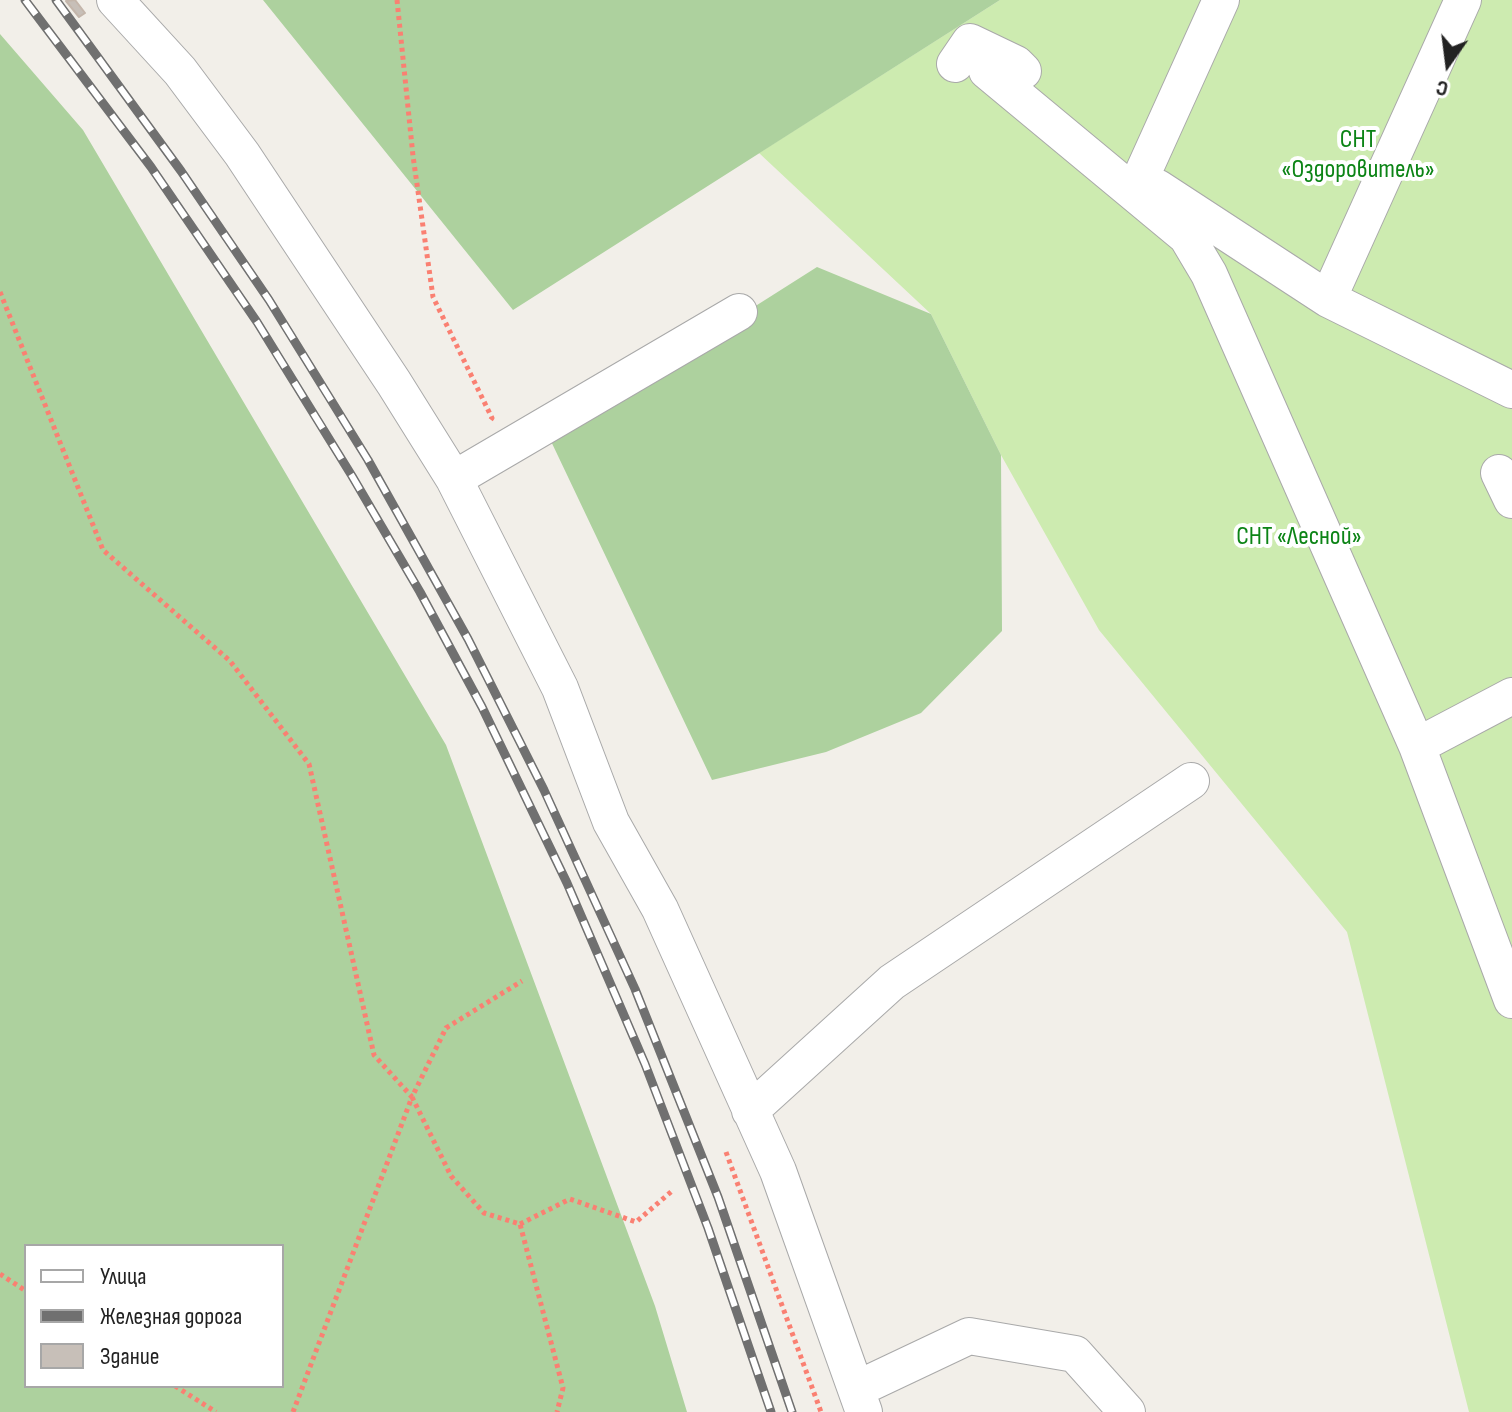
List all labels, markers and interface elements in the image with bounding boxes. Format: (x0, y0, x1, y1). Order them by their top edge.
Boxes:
north arrow (1408, 24, 1488, 104)
text: С (1433, 73, 1451, 102)
park label: СНТ «Оздоровитель» (1281, 124, 1435, 186)
park label: СНТ «Лесной» (1236, 521, 1362, 553)
legend (24, 1244, 284, 1388)
text: Улица (100, 1262, 146, 1291)
text: Железная дорога (100, 1302, 242, 1331)
text: Здание (100, 1342, 159, 1371)

